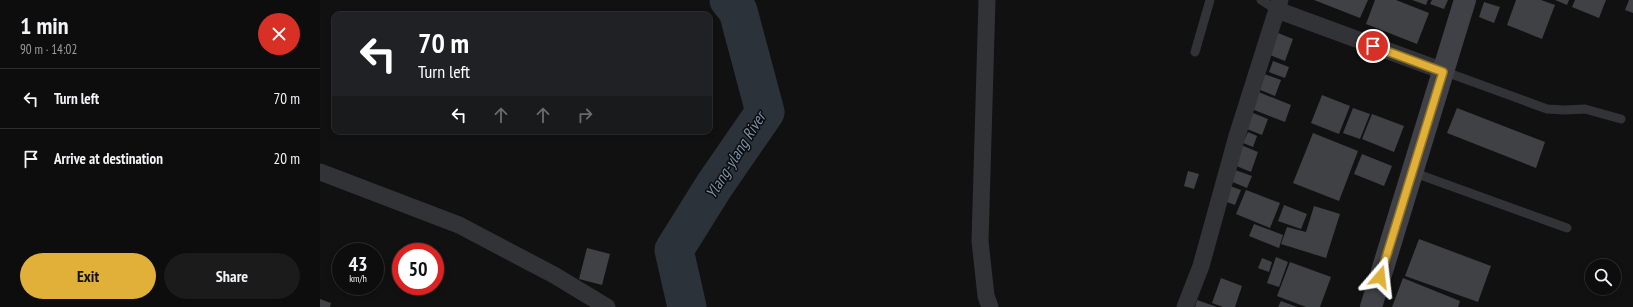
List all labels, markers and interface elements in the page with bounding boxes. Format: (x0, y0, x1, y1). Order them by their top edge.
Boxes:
text: 1 min (20, 10, 68, 41)
button: close (258, 13, 300, 55)
text: 70 m (418, 24, 469, 61)
icon: left (352, 28, 404, 80)
pin (1356, 29, 1390, 63)
icon: arrive (1362, 35, 1384, 57)
text: 90 m · 14:02 (20, 41, 77, 58)
text: Turn left (418, 60, 470, 83)
icon: left (20, 88, 42, 110)
text: Turn left (54, 89, 99, 108)
text: 70 m (274, 89, 300, 108)
icon: left (448, 104, 470, 126)
icon: ahead (490, 104, 512, 126)
icon: ahead (532, 104, 554, 126)
icon: right (574, 104, 596, 126)
water label: Ylang-ylang River (701, 106, 771, 202)
icon: arrive (20, 148, 42, 170)
text: Arrive at destination (54, 149, 163, 168)
text: 20 m (274, 149, 300, 168)
speed limit sign: 50 (392, 243, 444, 295)
text: 43 (348, 251, 368, 277)
button: Exit (20, 253, 156, 299)
button: Share (164, 253, 300, 299)
position arrow (1359, 256, 1401, 298)
map controls (1585, 259, 1621, 295)
button: search (1585, 259, 1621, 295)
text: km/h (349, 272, 367, 285)

